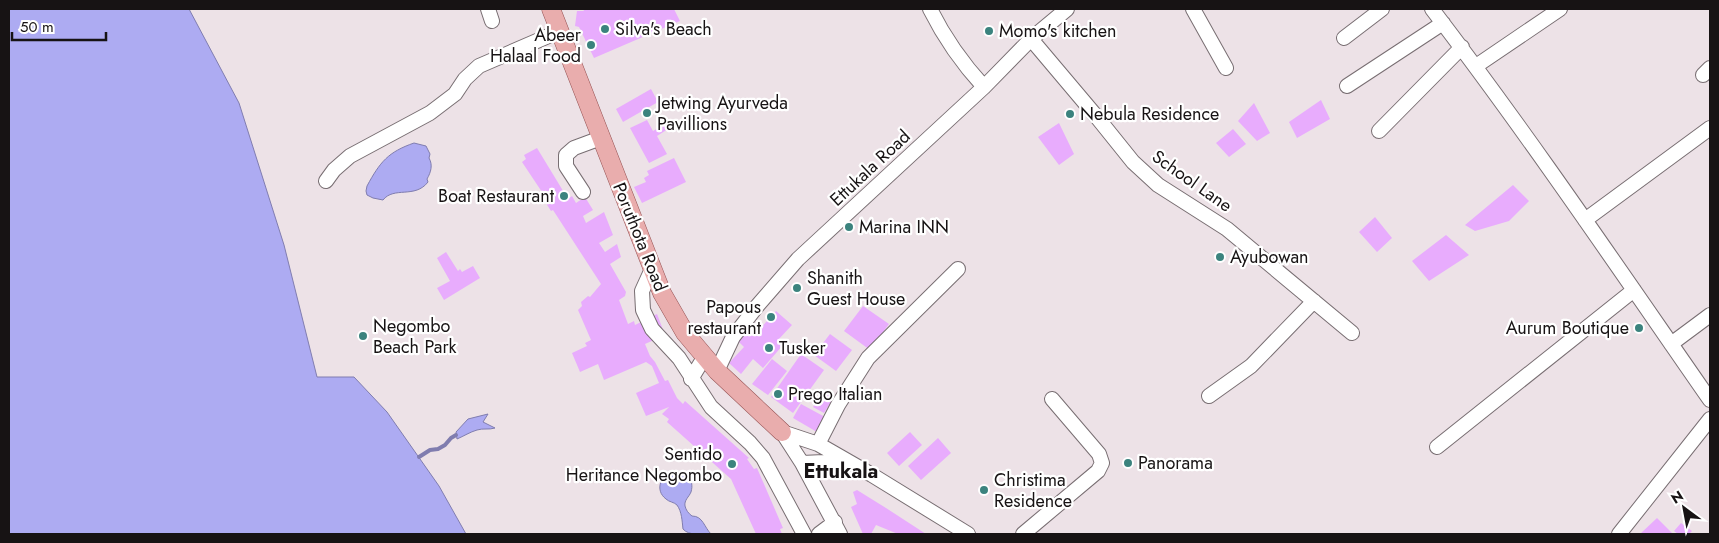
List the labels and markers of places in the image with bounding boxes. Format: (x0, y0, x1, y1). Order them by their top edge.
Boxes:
place label: Silva's Beach (615, 16, 712, 42)
place label: Momo's kitchen (999, 18, 1116, 44)
place label: Abeer Halaal Food (490, 22, 582, 69)
marker: Silva's Beach (599, 23, 611, 35)
marker: Momo's kitchen (983, 25, 995, 37)
marker: Abeer Halaal Food (585, 39, 597, 51)
place label: Jetwing Ayurveda Pavillions (655, 90, 788, 137)
place label: Nebula Residence (1080, 101, 1219, 127)
marker: Jetwing Ayurveda Pavillions (641, 107, 653, 119)
marker: Nebula Residence (1064, 108, 1076, 120)
place label: Boat Restaurant (438, 183, 555, 209)
marker: Boat Restaurant (558, 190, 570, 202)
place label: Marina INN (859, 214, 949, 240)
marker: Marina INN (843, 221, 855, 233)
place label: Ayubowan (1230, 244, 1309, 270)
marker: Ayubowan (1214, 251, 1226, 263)
place label: Shanith Guest House (807, 265, 905, 312)
marker: Shanith Guest House (791, 282, 803, 294)
place label: Papous restaurant (688, 294, 762, 341)
marker: Papous restaurant (765, 311, 777, 323)
place label: Negombo Beach Park (373, 313, 457, 360)
place label: Aurum Boutique (1506, 315, 1629, 341)
marker: Aurum Boutique (1633, 322, 1645, 334)
marker: Negombo Beach Park (357, 330, 369, 342)
place label: Tusker (779, 335, 827, 361)
marker: Tusker (763, 342, 775, 354)
place label: Prego Italian (788, 381, 882, 407)
marker: Prego Italian (772, 388, 784, 400)
place label: Sentido Heritance Negombo (566, 441, 722, 488)
place label: Panorama (1138, 450, 1213, 476)
marker: Panorama (1122, 457, 1134, 469)
marker: Sentido Heritance Negombo (726, 458, 738, 470)
place label: Christima Residence (994, 467, 1072, 514)
marker: Christima Residence (978, 484, 990, 496)

